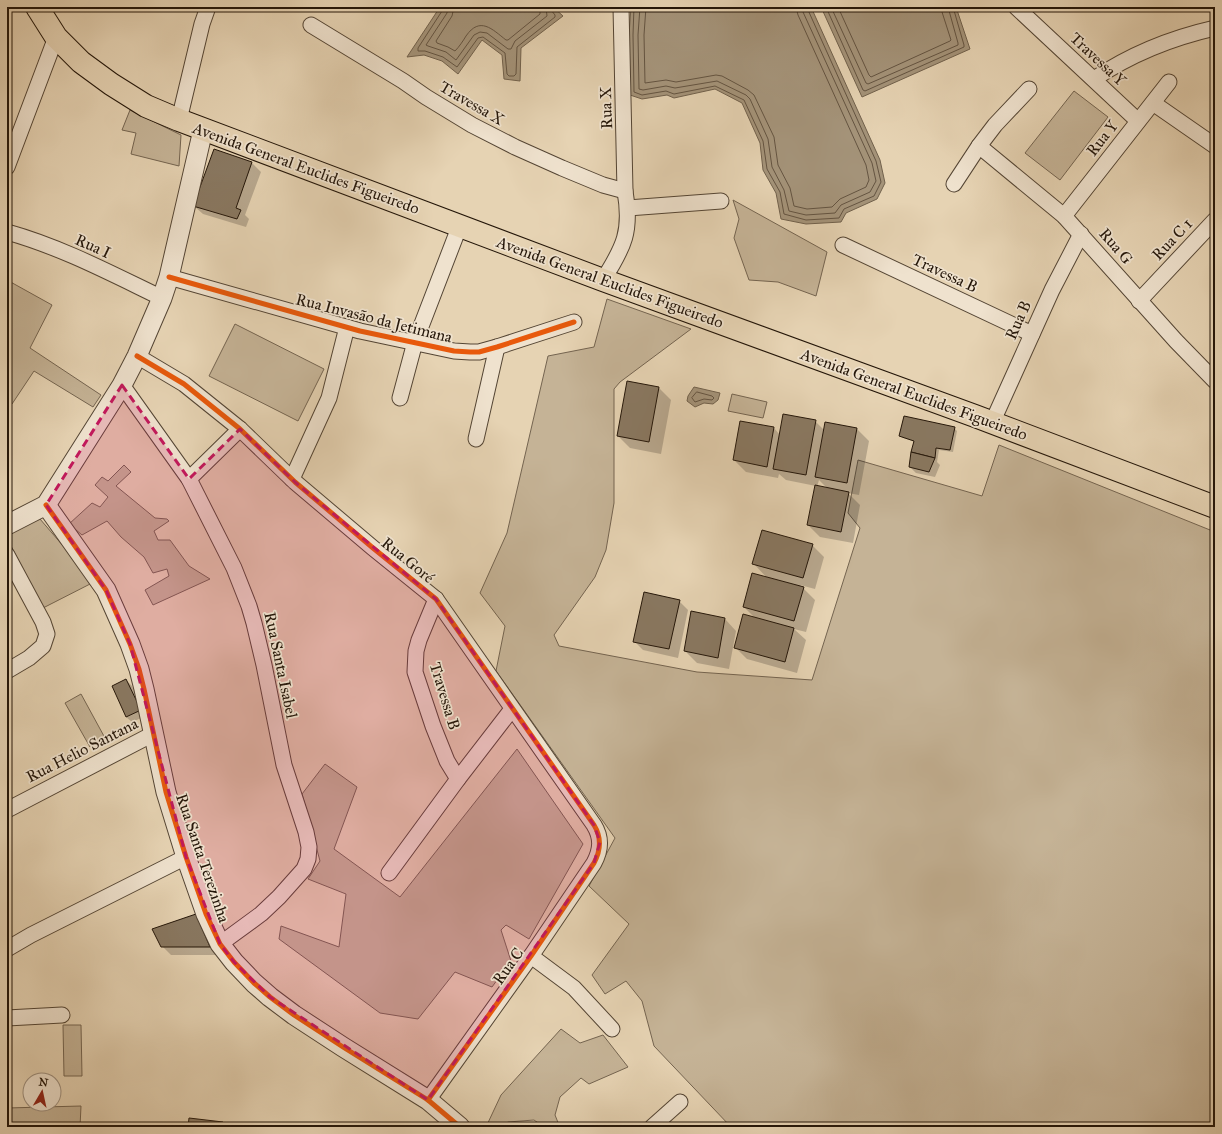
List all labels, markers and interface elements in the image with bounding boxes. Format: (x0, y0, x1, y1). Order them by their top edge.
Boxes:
street label: Travessa Y (1066, 28, 1130, 90)
street label: Travessa X (436, 77, 508, 129)
street label: Rua X (596, 86, 616, 129)
street label: Rua Y (1082, 116, 1122, 160)
street label: Avenida General Euclides Figueiredo (189, 118, 422, 219)
street label: Rua C 1 (1148, 214, 1196, 264)
street label: Rua G (1095, 224, 1137, 268)
street label: Rua I (72, 230, 114, 262)
street label: Avenida General Euclides Figueiredo (493, 232, 726, 333)
street label: Travessa B (909, 250, 981, 296)
street label: Rua Invasão da Jetimana (294, 289, 454, 348)
street label: Rua B (1001, 298, 1035, 342)
street label: Avenida General Euclides Figueiredo (797, 344, 1030, 445)
street label: Rua Goré (378, 533, 438, 587)
street label: Rua Santa Isabel (260, 610, 302, 721)
street label: Travessa B (426, 660, 464, 732)
street label: Rua Helio Santana (23, 714, 141, 786)
street label: Rua Santa Terezinha (172, 791, 234, 925)
street label: Rua C (489, 944, 527, 988)
north arrow (22, 1072, 62, 1112)
text: N (38, 1075, 50, 1090)

